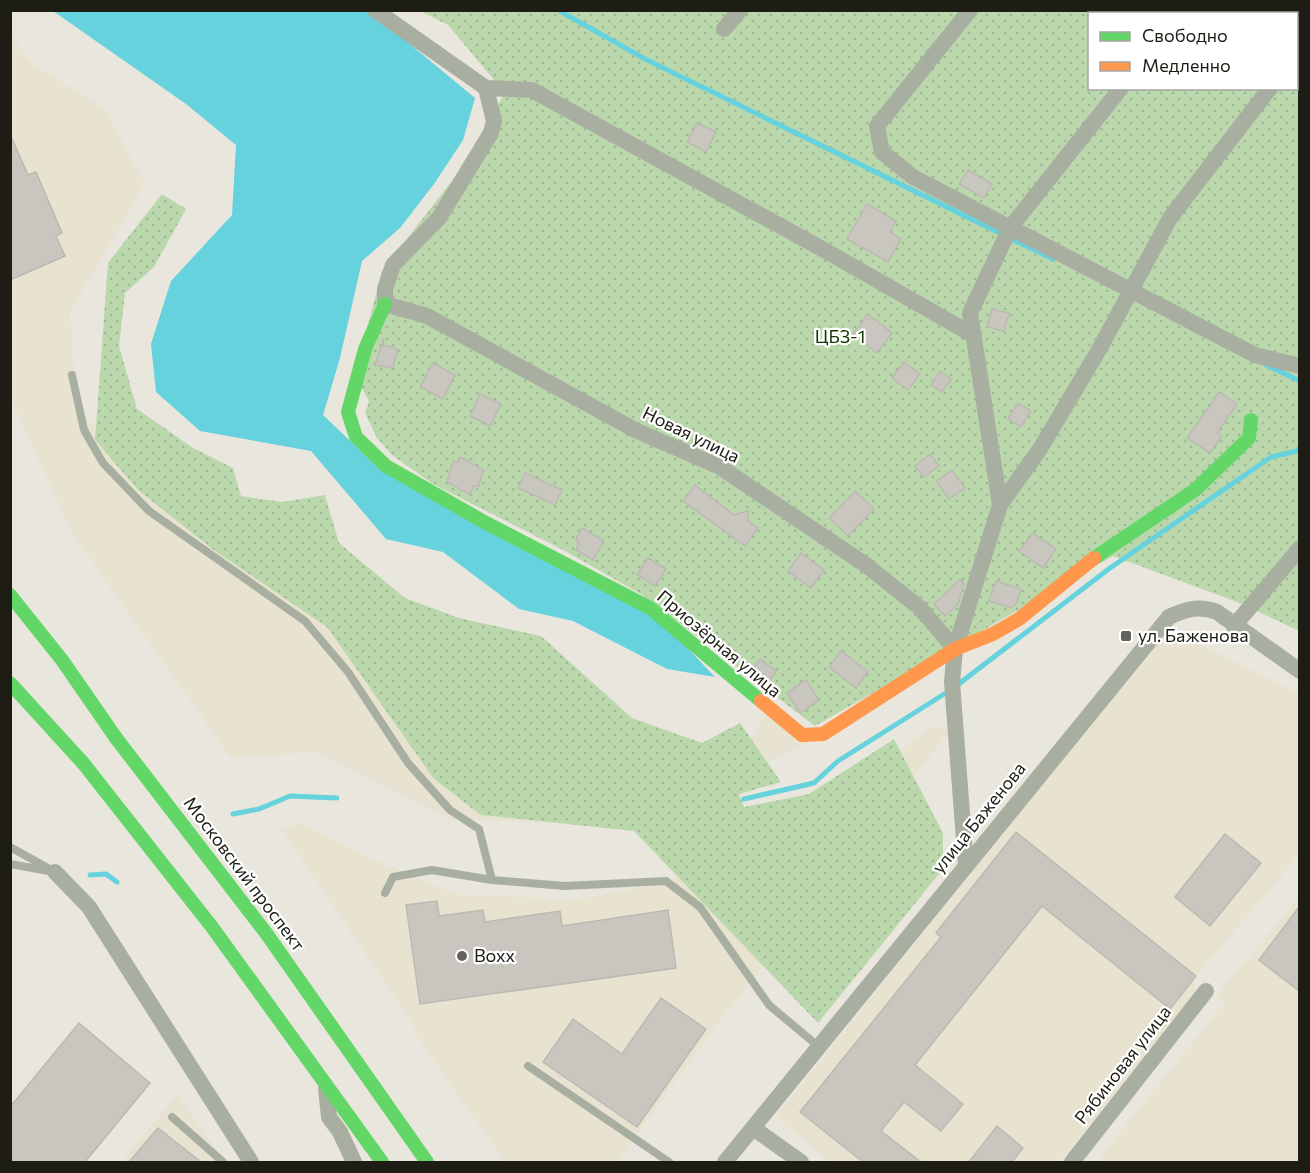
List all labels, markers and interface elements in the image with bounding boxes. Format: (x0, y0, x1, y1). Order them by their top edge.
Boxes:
legend (1088, 12, 1298, 90)
text: Свободно (1142, 24, 1228, 46)
text: Медленно (1142, 54, 1231, 76)
park label: ЦБЗ-1 (815, 325, 865, 347)
street label: Новая улица (639, 401, 744, 467)
street label: Приозёрная улица (653, 585, 786, 702)
place label: ул. Баженова (1138, 624, 1249, 646)
marker: ул. Баженова (1119, 629, 1133, 643)
street label: улица Баженова (927, 757, 1030, 877)
street label: Московский проспект (180, 792, 310, 955)
place label: Boxx (474, 944, 516, 966)
marker: Boxx (455, 949, 469, 963)
street label: Рябиновая улица (1069, 1001, 1175, 1128)

